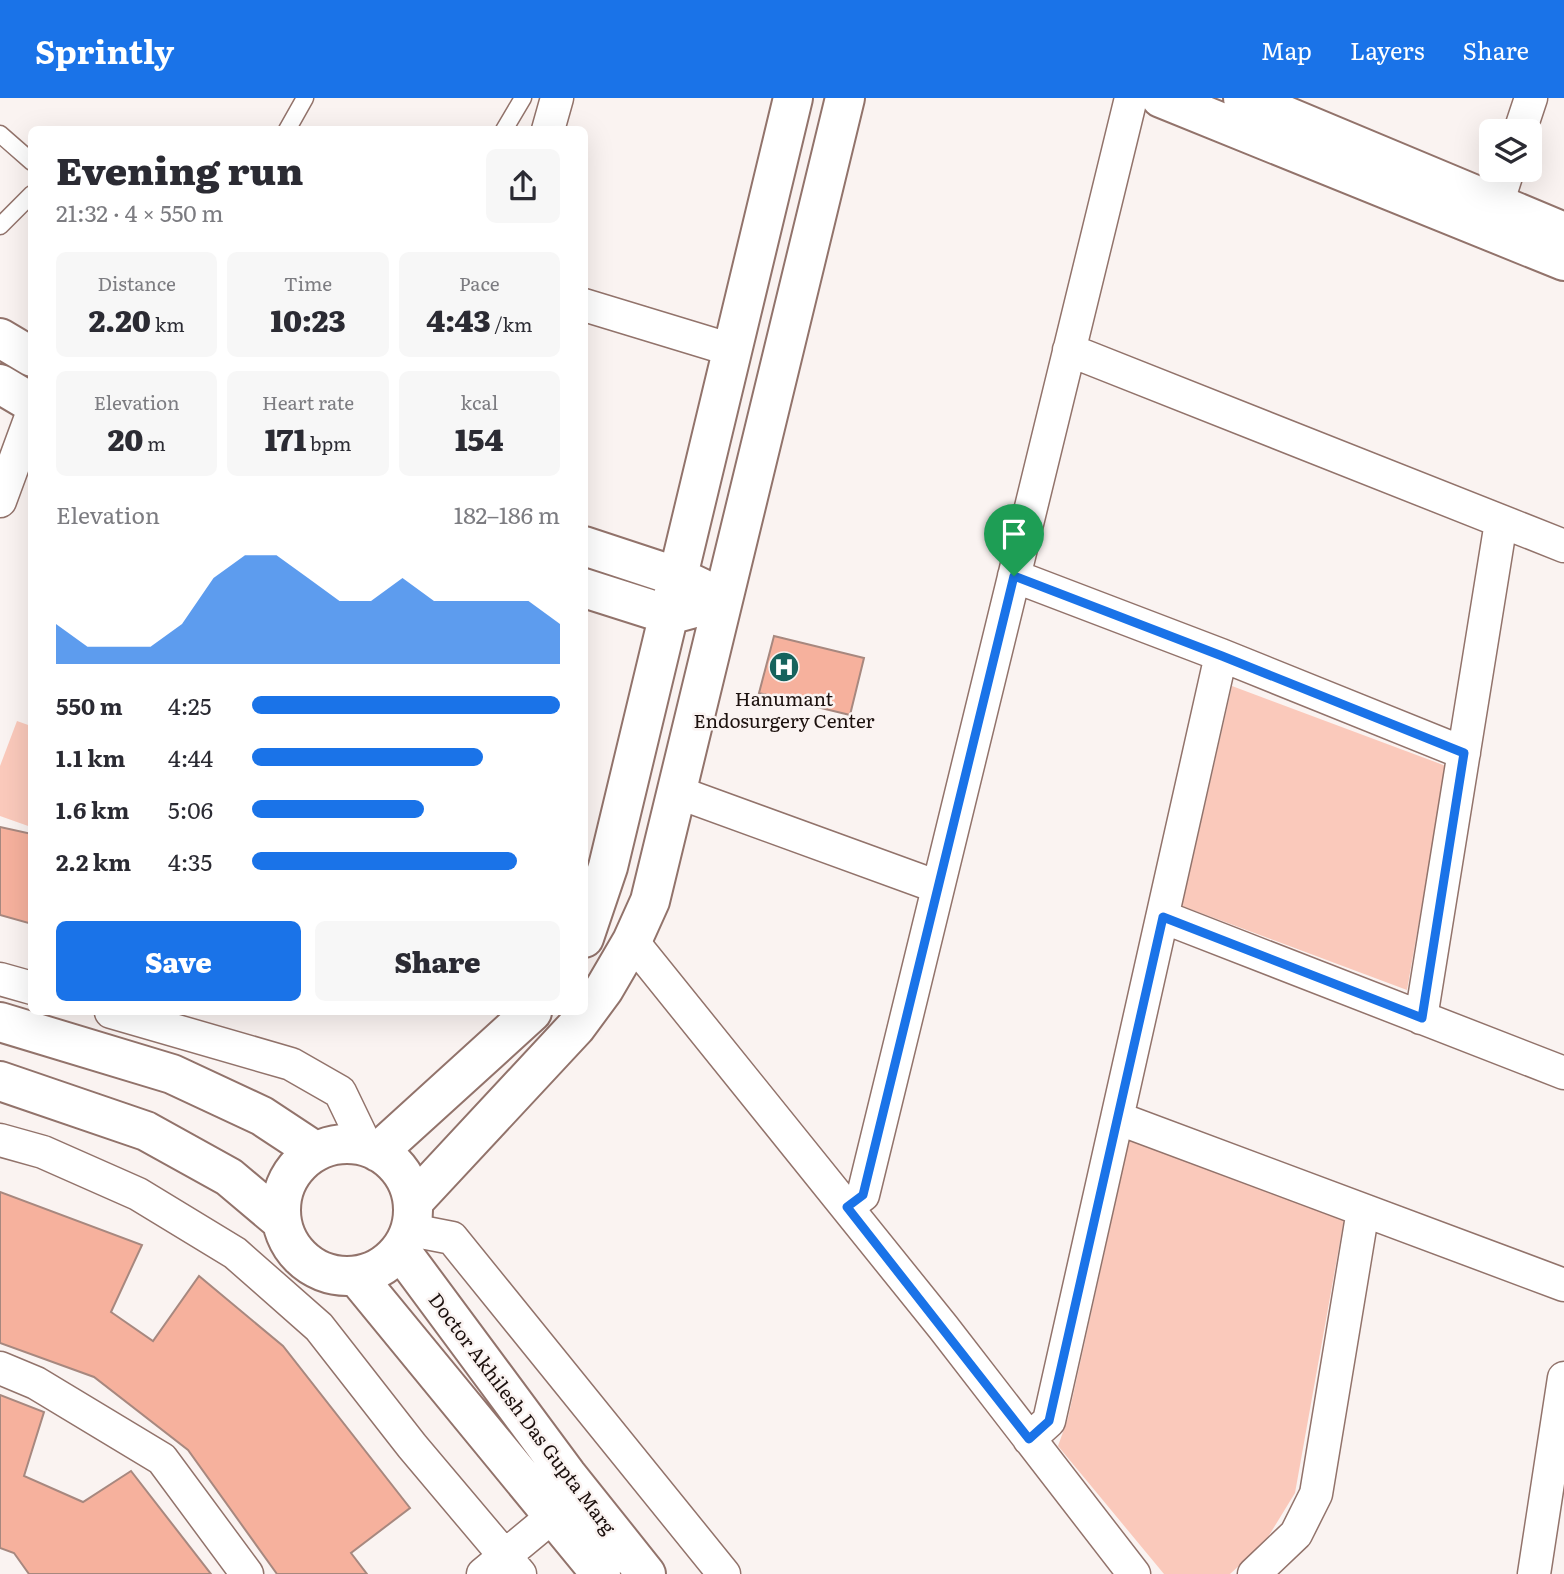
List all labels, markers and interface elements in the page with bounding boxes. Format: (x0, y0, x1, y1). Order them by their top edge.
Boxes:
text: Sprintly (35, 25, 174, 74)
text: Map (1261, 32, 1312, 67)
text: Layers (1350, 32, 1424, 67)
text: Share (1462, 32, 1529, 67)
map controls (1479, 119, 1542, 182)
button: layers (1479, 119, 1542, 182)
text: Evening run (56, 140, 303, 197)
button: share (486, 149, 560, 223)
text: 21:32 · 4 × 550 m (56, 195, 224, 229)
text: Distance (97, 269, 176, 297)
text: Time (284, 269, 332, 297)
text: Pace (459, 269, 500, 297)
text: 2.20 (89, 297, 151, 341)
text: 10:23 (270, 297, 346, 341)
text: 4:43 (426, 297, 491, 341)
text: km (151, 310, 185, 338)
text: /km (491, 310, 532, 338)
text: Elevation (94, 388, 180, 416)
text: Heart rate (262, 388, 354, 416)
text: kcal (461, 388, 498, 416)
text: 20 (108, 416, 143, 460)
text: 171 (265, 416, 306, 460)
text: 154 (455, 416, 504, 460)
text: m (143, 429, 166, 457)
text: bpm (306, 429, 351, 457)
text: Elevation (56, 497, 160, 531)
text: 182–186 m (454, 497, 560, 531)
pin (984, 504, 1044, 576)
icon: arrive (995, 515, 1033, 553)
hospital icon: Hanumant Endosurgery Center (767, 650, 801, 684)
place label: Hanumant Endosurgery Center (693, 684, 875, 734)
text: 550 m (56, 688, 123, 722)
text: 4:25 (168, 688, 211, 722)
text: 1.1 km (56, 740, 126, 774)
text: 4:44 (168, 740, 213, 774)
text: 1.6 km (56, 792, 129, 826)
text: 5:06 (168, 792, 213, 826)
text: 2.2 km (56, 844, 131, 878)
text: 4:35 (168, 844, 212, 878)
button: Save (56, 921, 301, 1001)
button: Share (315, 921, 560, 1001)
street label: Doctor Akhilesh Das Gupta Marg (423, 1286, 624, 1540)

